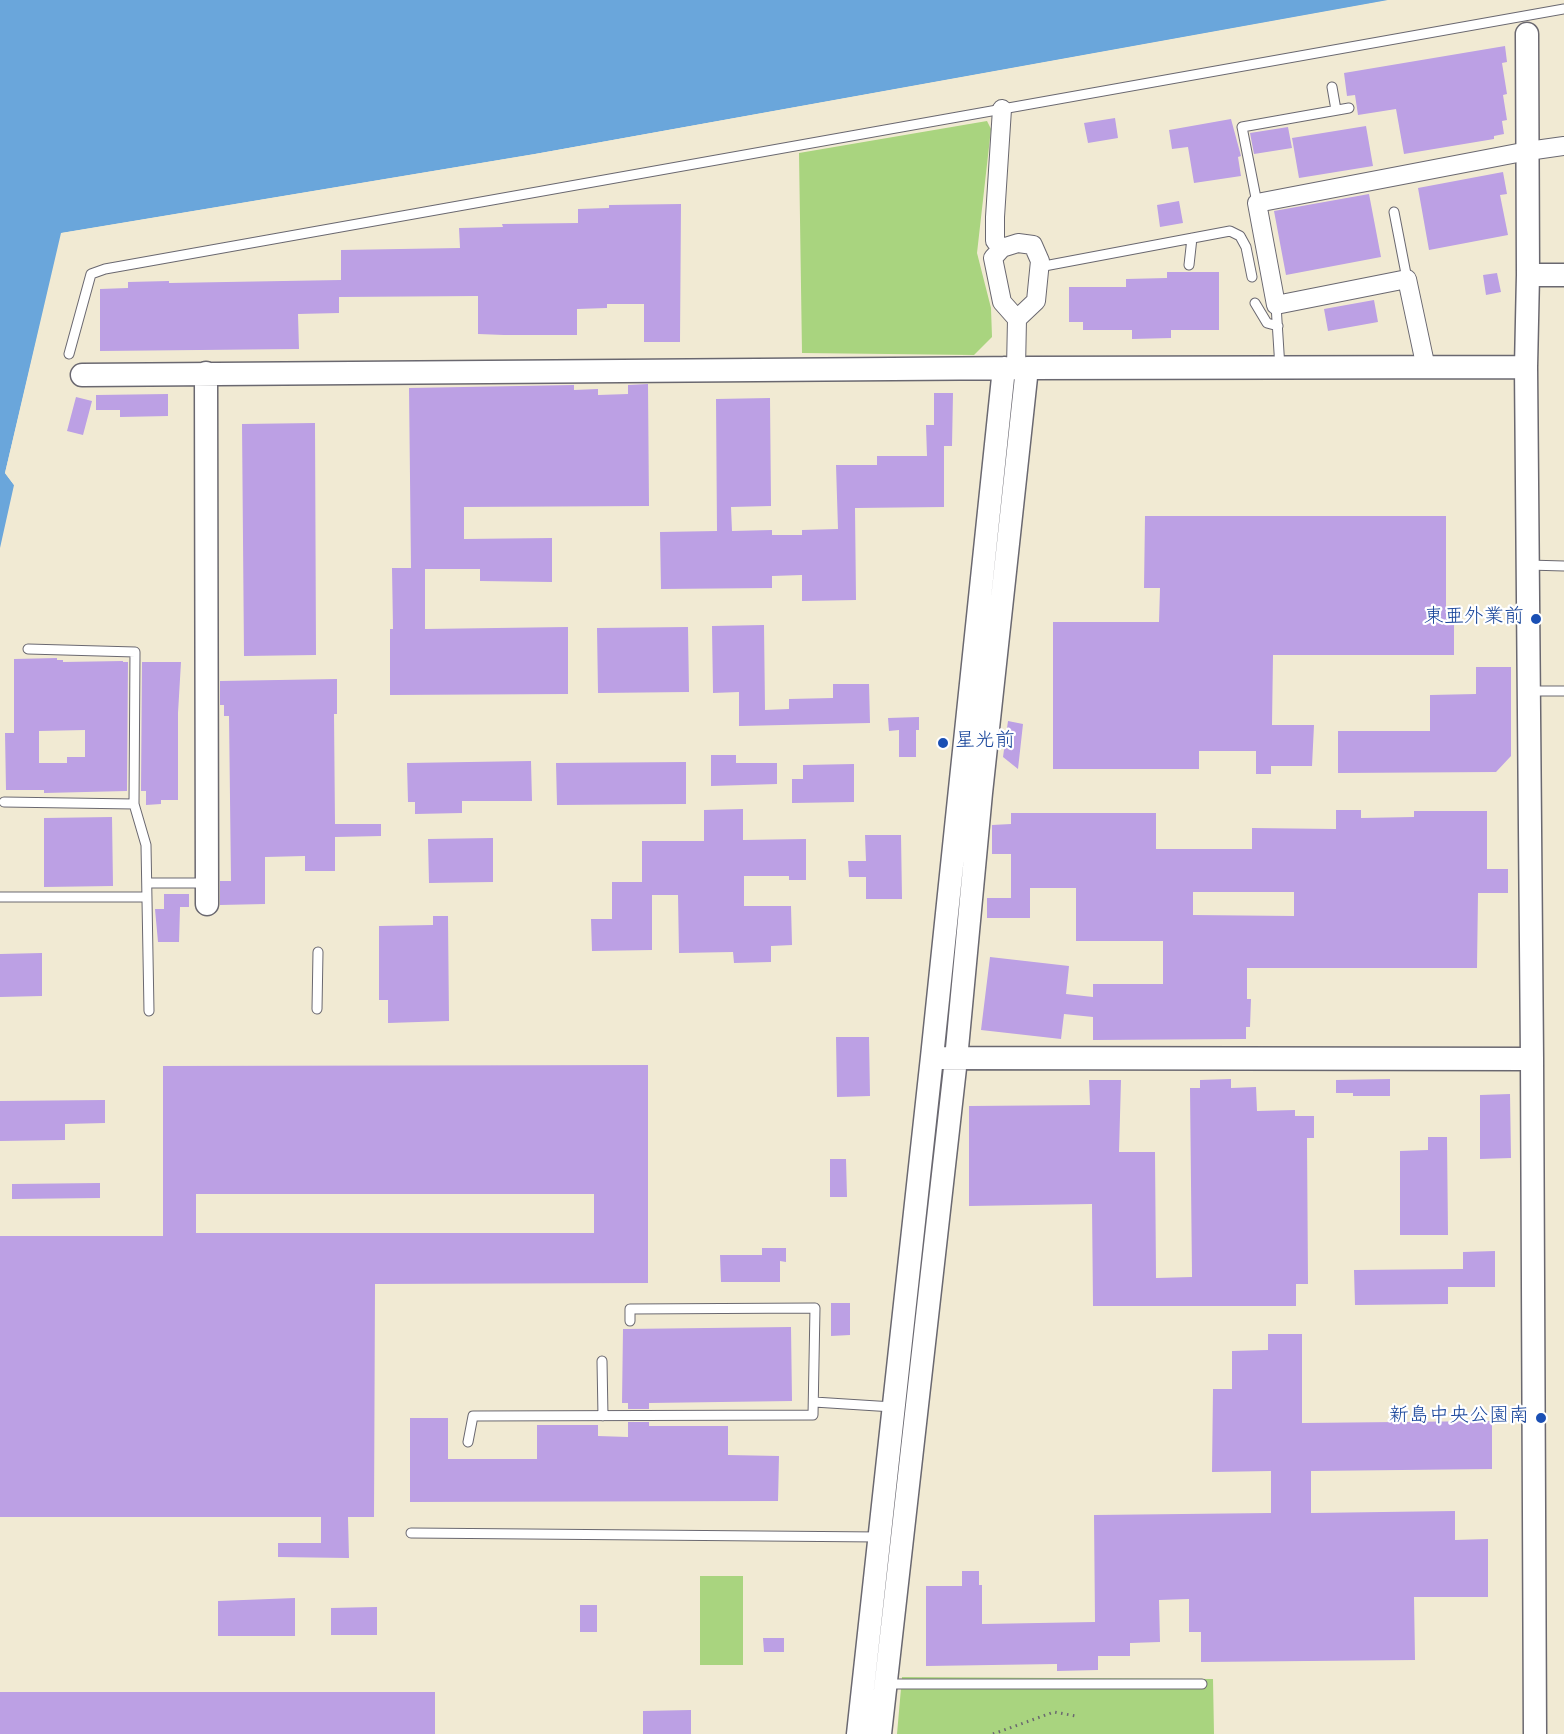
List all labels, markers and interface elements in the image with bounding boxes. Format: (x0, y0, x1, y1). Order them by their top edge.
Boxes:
place label: 東亜外業前 (1424, 607, 1524, 631)
marker: 東亜外業前 (1529, 612, 1543, 626)
place label: 星光前 (955, 731, 1015, 755)
marker: 星光前 (936, 736, 950, 750)
place label: 新島中央公園南 (1389, 1406, 1529, 1430)
marker: 新島中央公園南 (1534, 1411, 1548, 1425)

